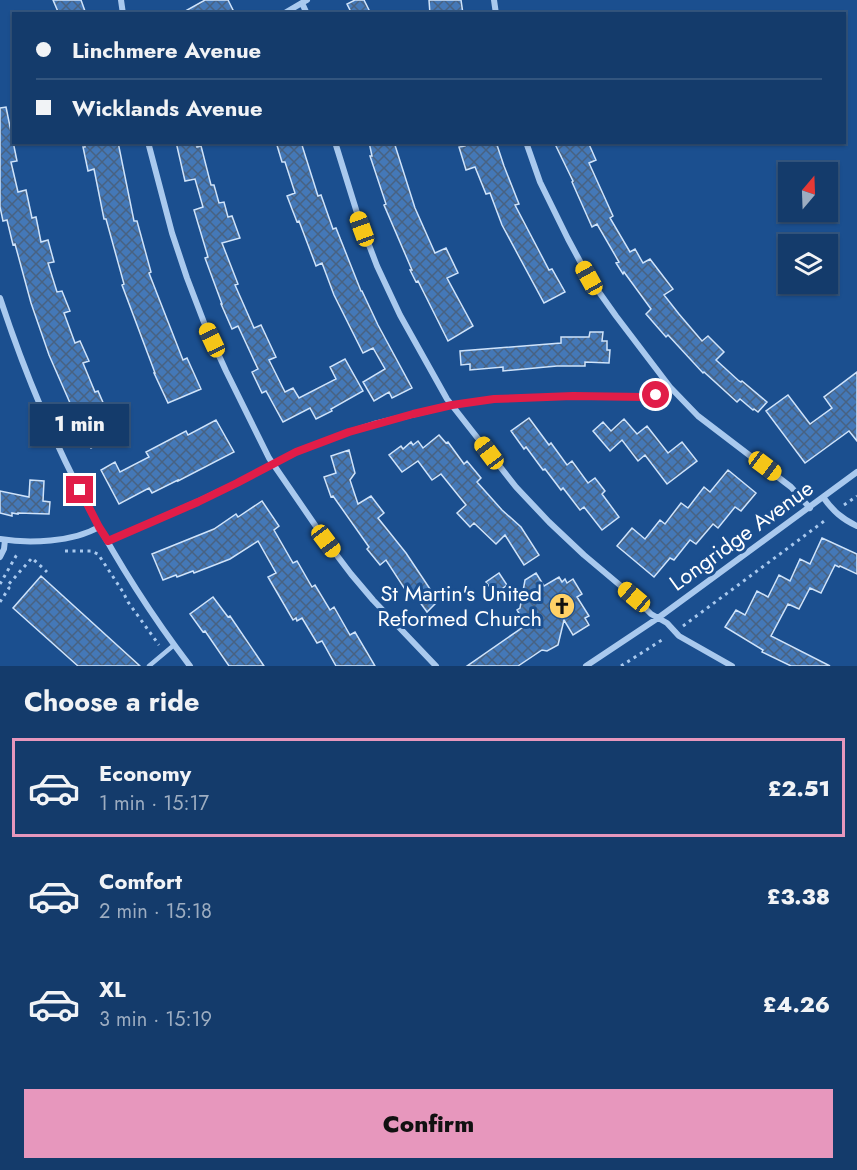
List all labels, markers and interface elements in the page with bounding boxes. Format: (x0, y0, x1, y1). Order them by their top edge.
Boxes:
text: Linchmere Avenue (72, 34, 261, 66)
text: Wicklands Avenue (72, 92, 263, 124)
north arrow (778, 162, 838, 222)
map controls (778, 162, 838, 294)
car (347, 209, 377, 249)
button: layers (778, 234, 838, 294)
car (572, 258, 606, 298)
car (196, 320, 228, 360)
route start (642, 381, 669, 408)
callout: 1 min (31, 403, 130, 445)
text: 1 min (54, 410, 105, 439)
car (471, 433, 507, 473)
car (745, 448, 785, 484)
street label: Longridge Avenue (663, 472, 819, 598)
route end (66, 476, 93, 503)
car (308, 521, 344, 561)
place label: St Martin's United Reformed Church (377, 577, 542, 634)
car (614, 579, 654, 615)
church icon: St Martin's United Reformed Church (547, 591, 577, 621)
text: Choose a ride (24, 682, 199, 721)
text: Economy (99, 757, 191, 789)
icon: car (27, 761, 81, 815)
text: £2.51 (768, 772, 830, 804)
text: 1 min · 15:17 (99, 789, 209, 818)
text: Comfort (99, 865, 182, 897)
icon: car (27, 869, 81, 923)
text: £3.38 (767, 880, 830, 912)
text: 2 min · 15:18 (99, 897, 212, 926)
text: XL (99, 973, 126, 1005)
icon: car (27, 977, 81, 1031)
text: £4.26 (763, 988, 830, 1020)
text: 3 min · 15:19 (99, 1005, 212, 1034)
button: Confirm (24, 1089, 833, 1158)

